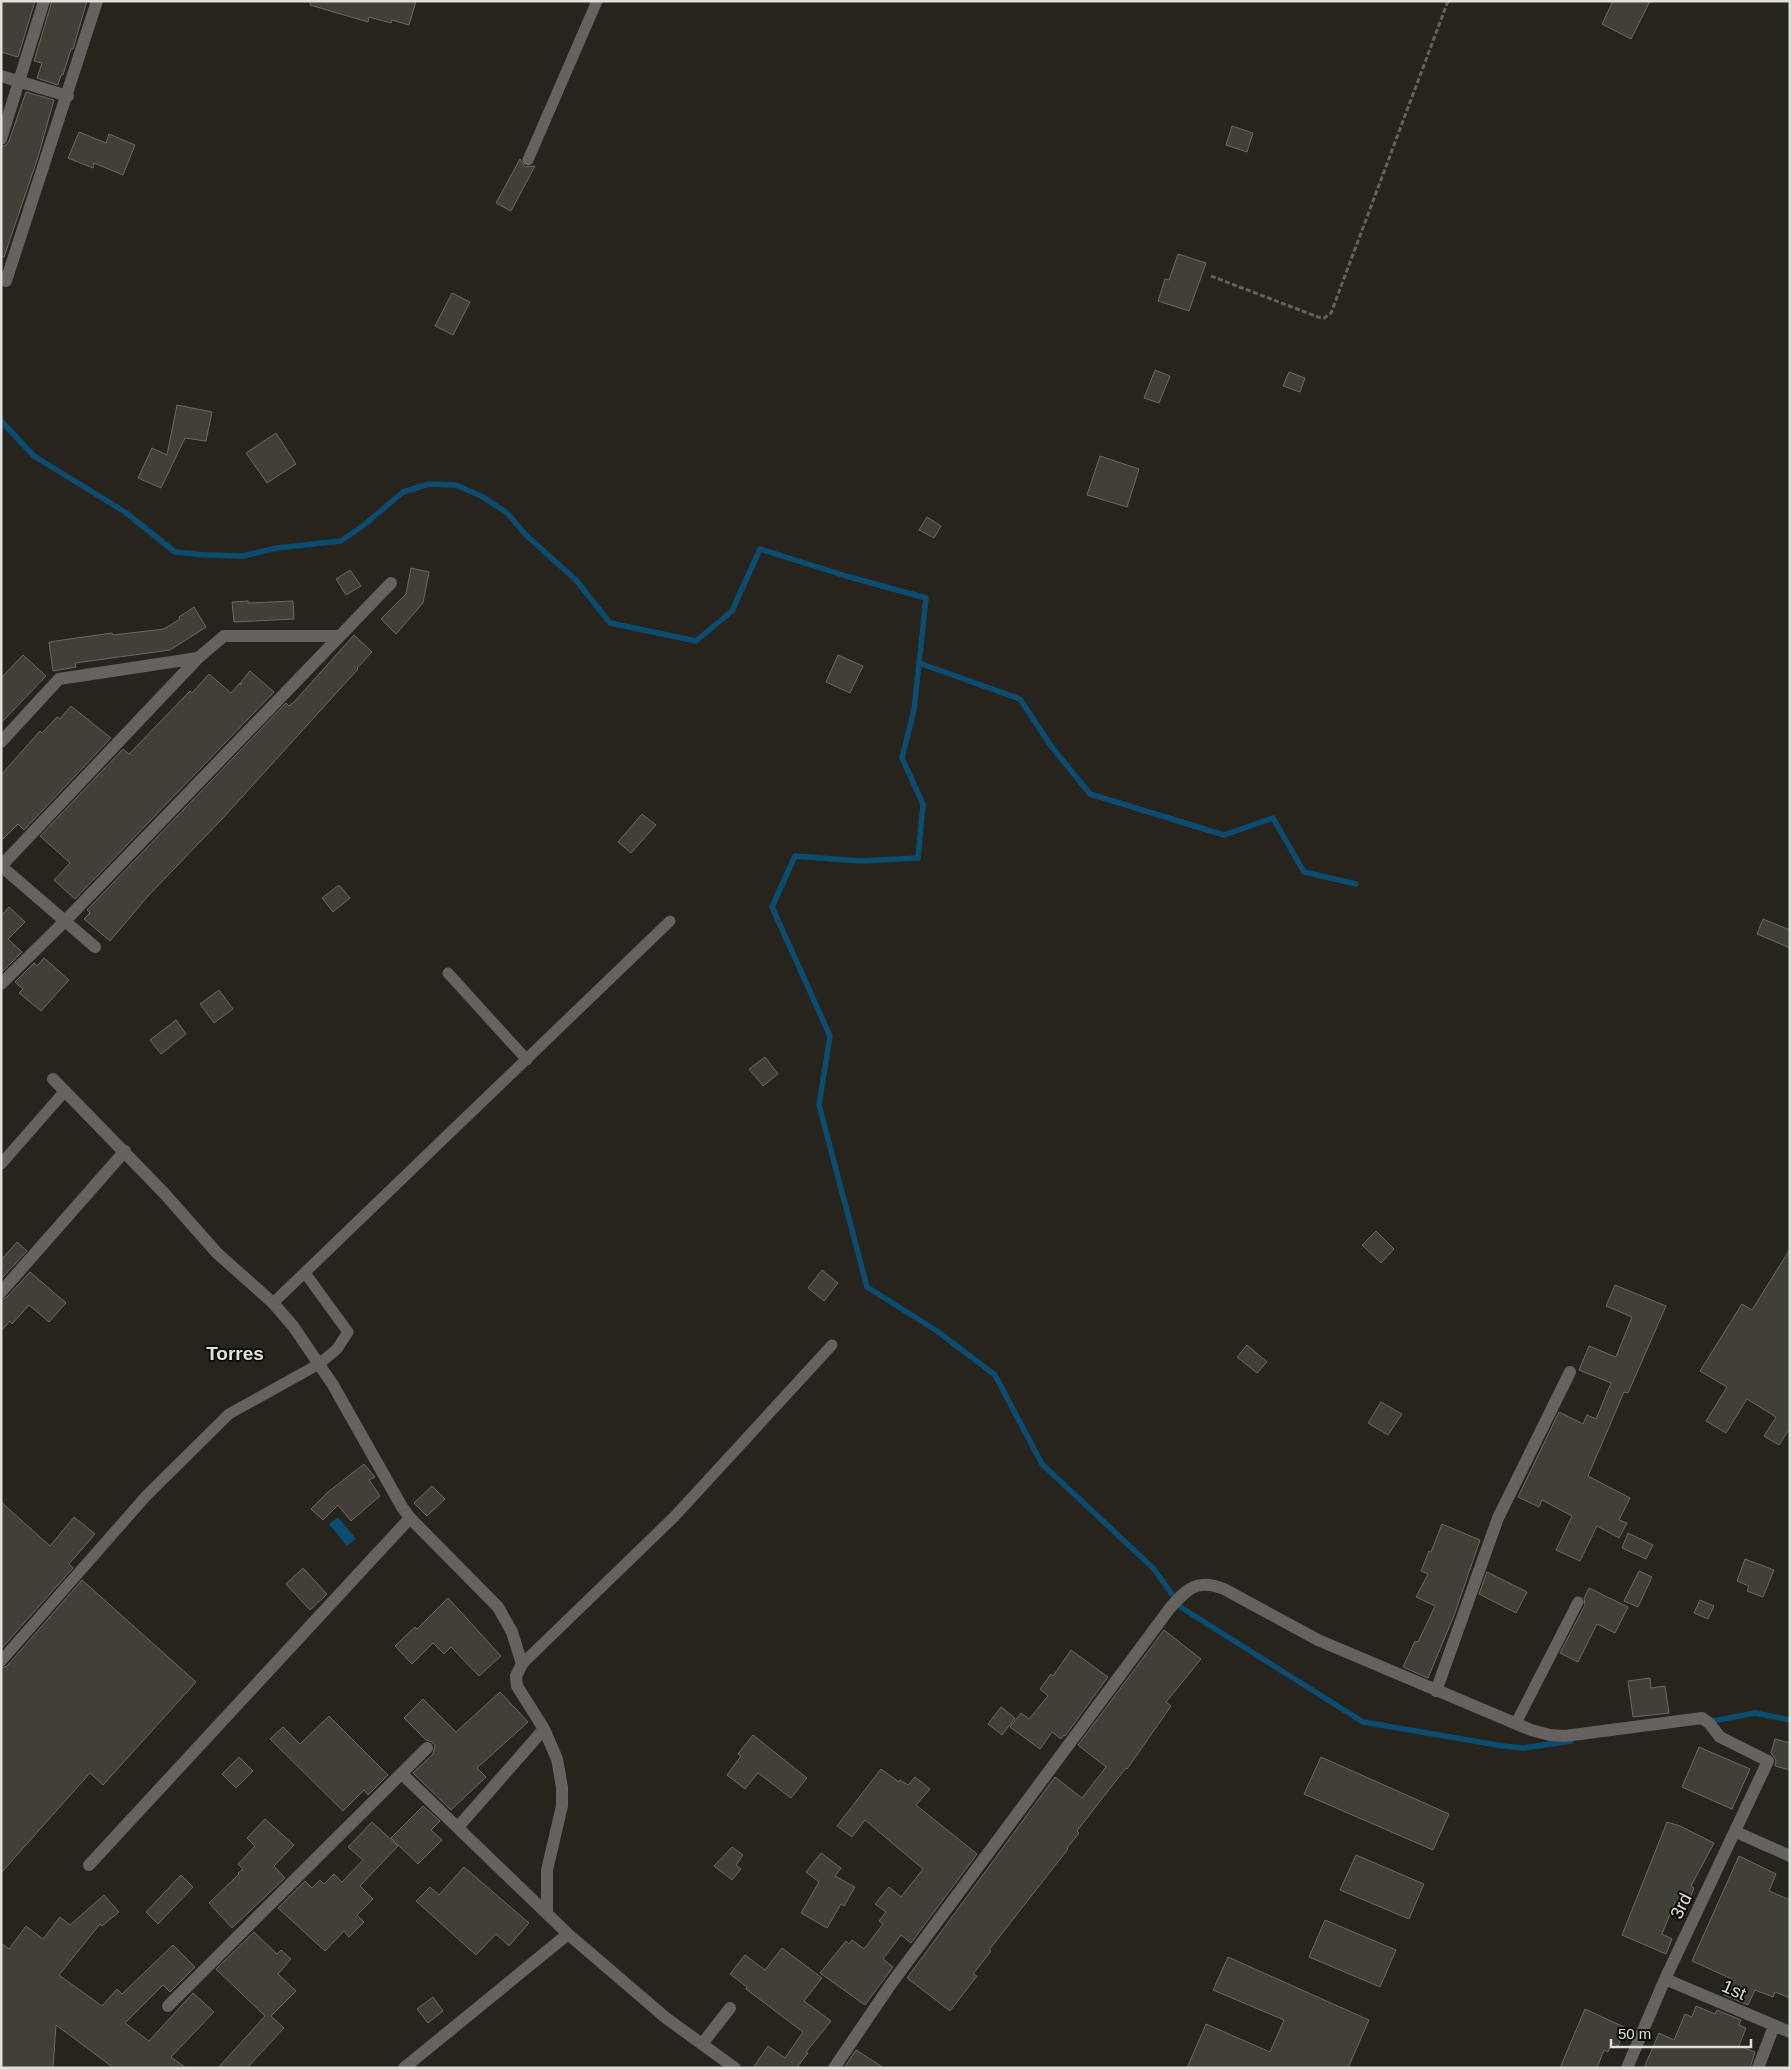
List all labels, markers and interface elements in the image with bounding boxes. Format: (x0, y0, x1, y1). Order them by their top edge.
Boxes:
district label: Torres (206, 1343, 264, 1364)
street label: 3rd (1666, 1890, 1696, 1922)
street label: 1st (1719, 1976, 1749, 2004)
scale bar (1611, 2016, 1751, 2048)
text: 50 m (1618, 2025, 1651, 2042)

